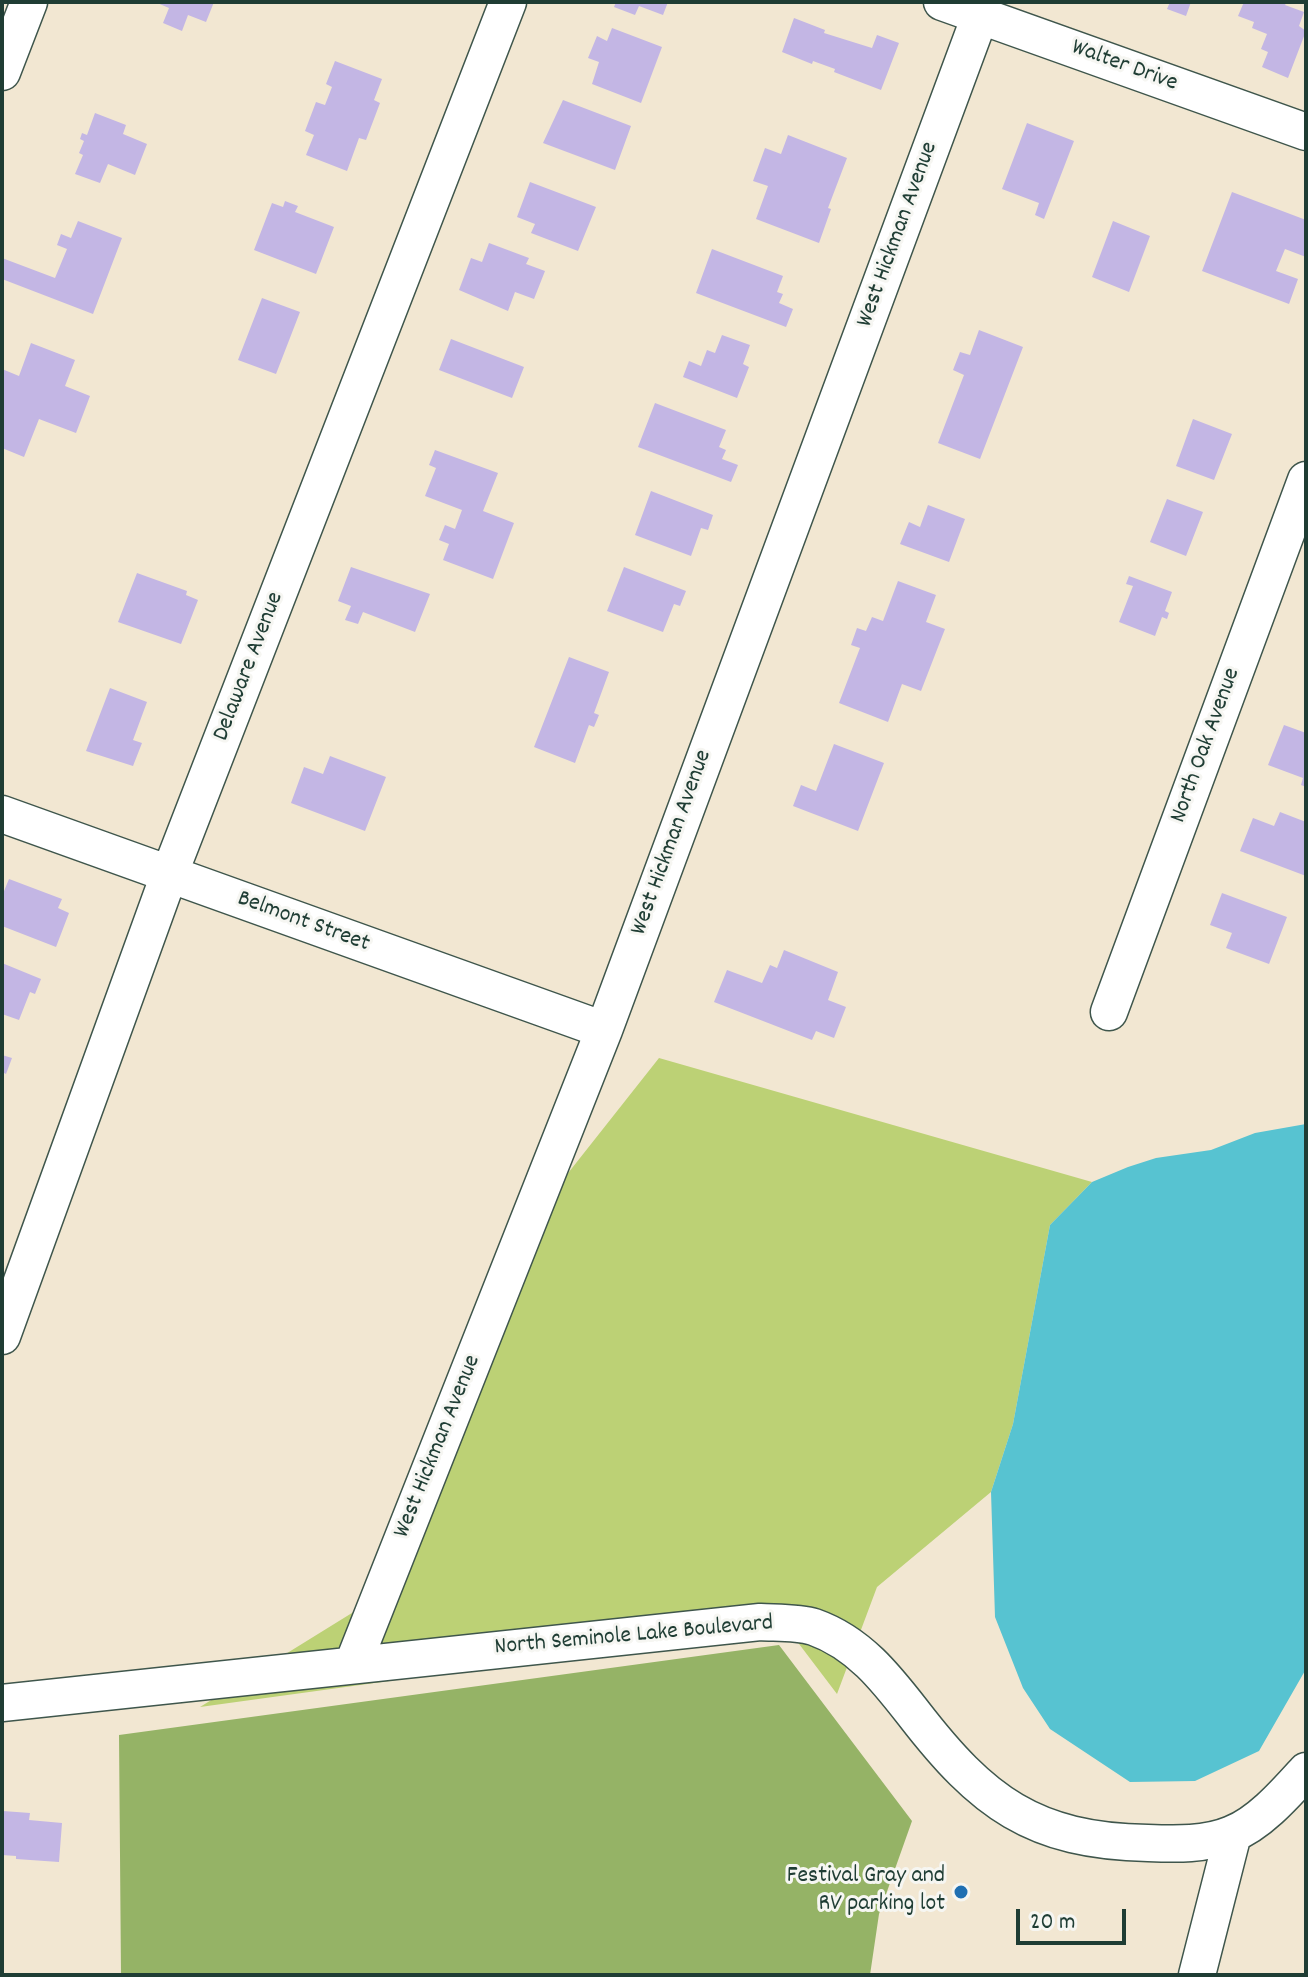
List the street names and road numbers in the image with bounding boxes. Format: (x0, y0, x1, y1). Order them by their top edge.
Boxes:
street label: Walter Drive (1067, 35, 1181, 99)
street label: West Hickman Avenue (852, 138, 946, 332)
street label: Delaware Avenue (208, 588, 292, 746)
street label: North Oak Avenue (1166, 665, 1248, 827)
street label: West Hickman Avenue (626, 746, 720, 940)
street label: Belmont Street (233, 886, 373, 960)
street label: West Hickman Avenue (389, 1351, 489, 1543)
street label: North Seminole Lake Boulevard (494, 1610, 774, 1664)

